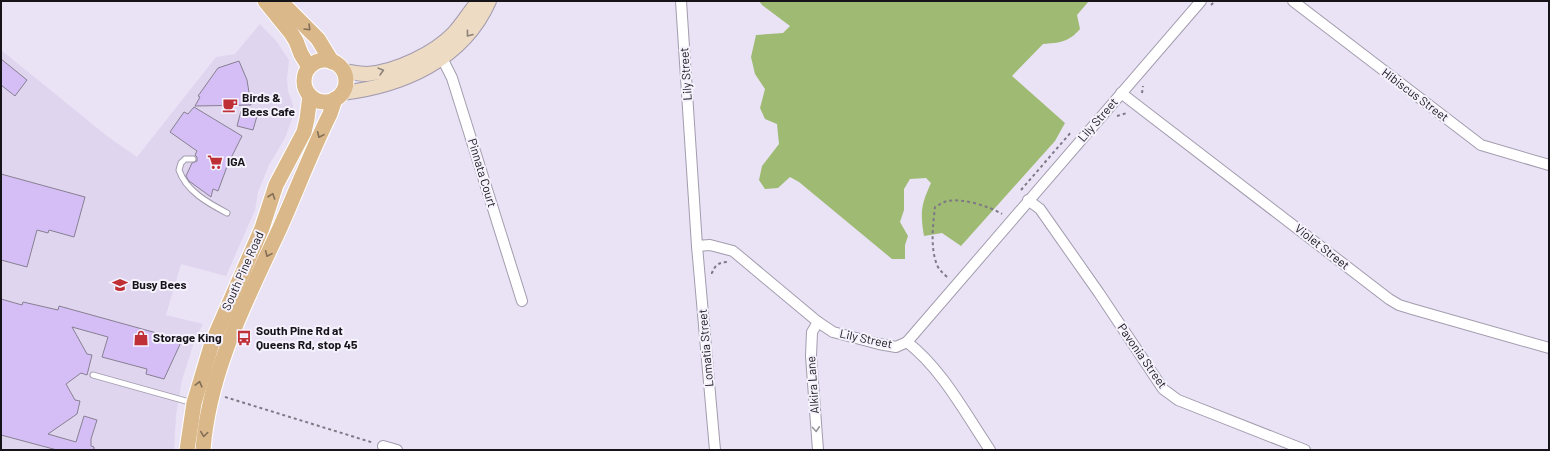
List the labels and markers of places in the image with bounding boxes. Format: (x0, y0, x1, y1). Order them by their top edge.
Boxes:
place label: Birds & Bees Cafe (242, 90, 296, 118)
cafe icon: Birds & Bees Cafe (221, 96, 239, 114)
supermarket icon: IGA (206, 153, 224, 171)
place label: IGA (227, 154, 245, 168)
school or university icon: Busy Bees (111, 276, 129, 294)
place label: Busy Bees (132, 277, 186, 291)
place label: South Pine Rd at Queens Rd, stop 45 (256, 323, 358, 351)
shop icon: Storage King (132, 329, 150, 347)
bus stop icon: South Pine Rd at Queens Rd, stop 45 (235, 329, 253, 347)
place label: Storage King (153, 330, 222, 344)

